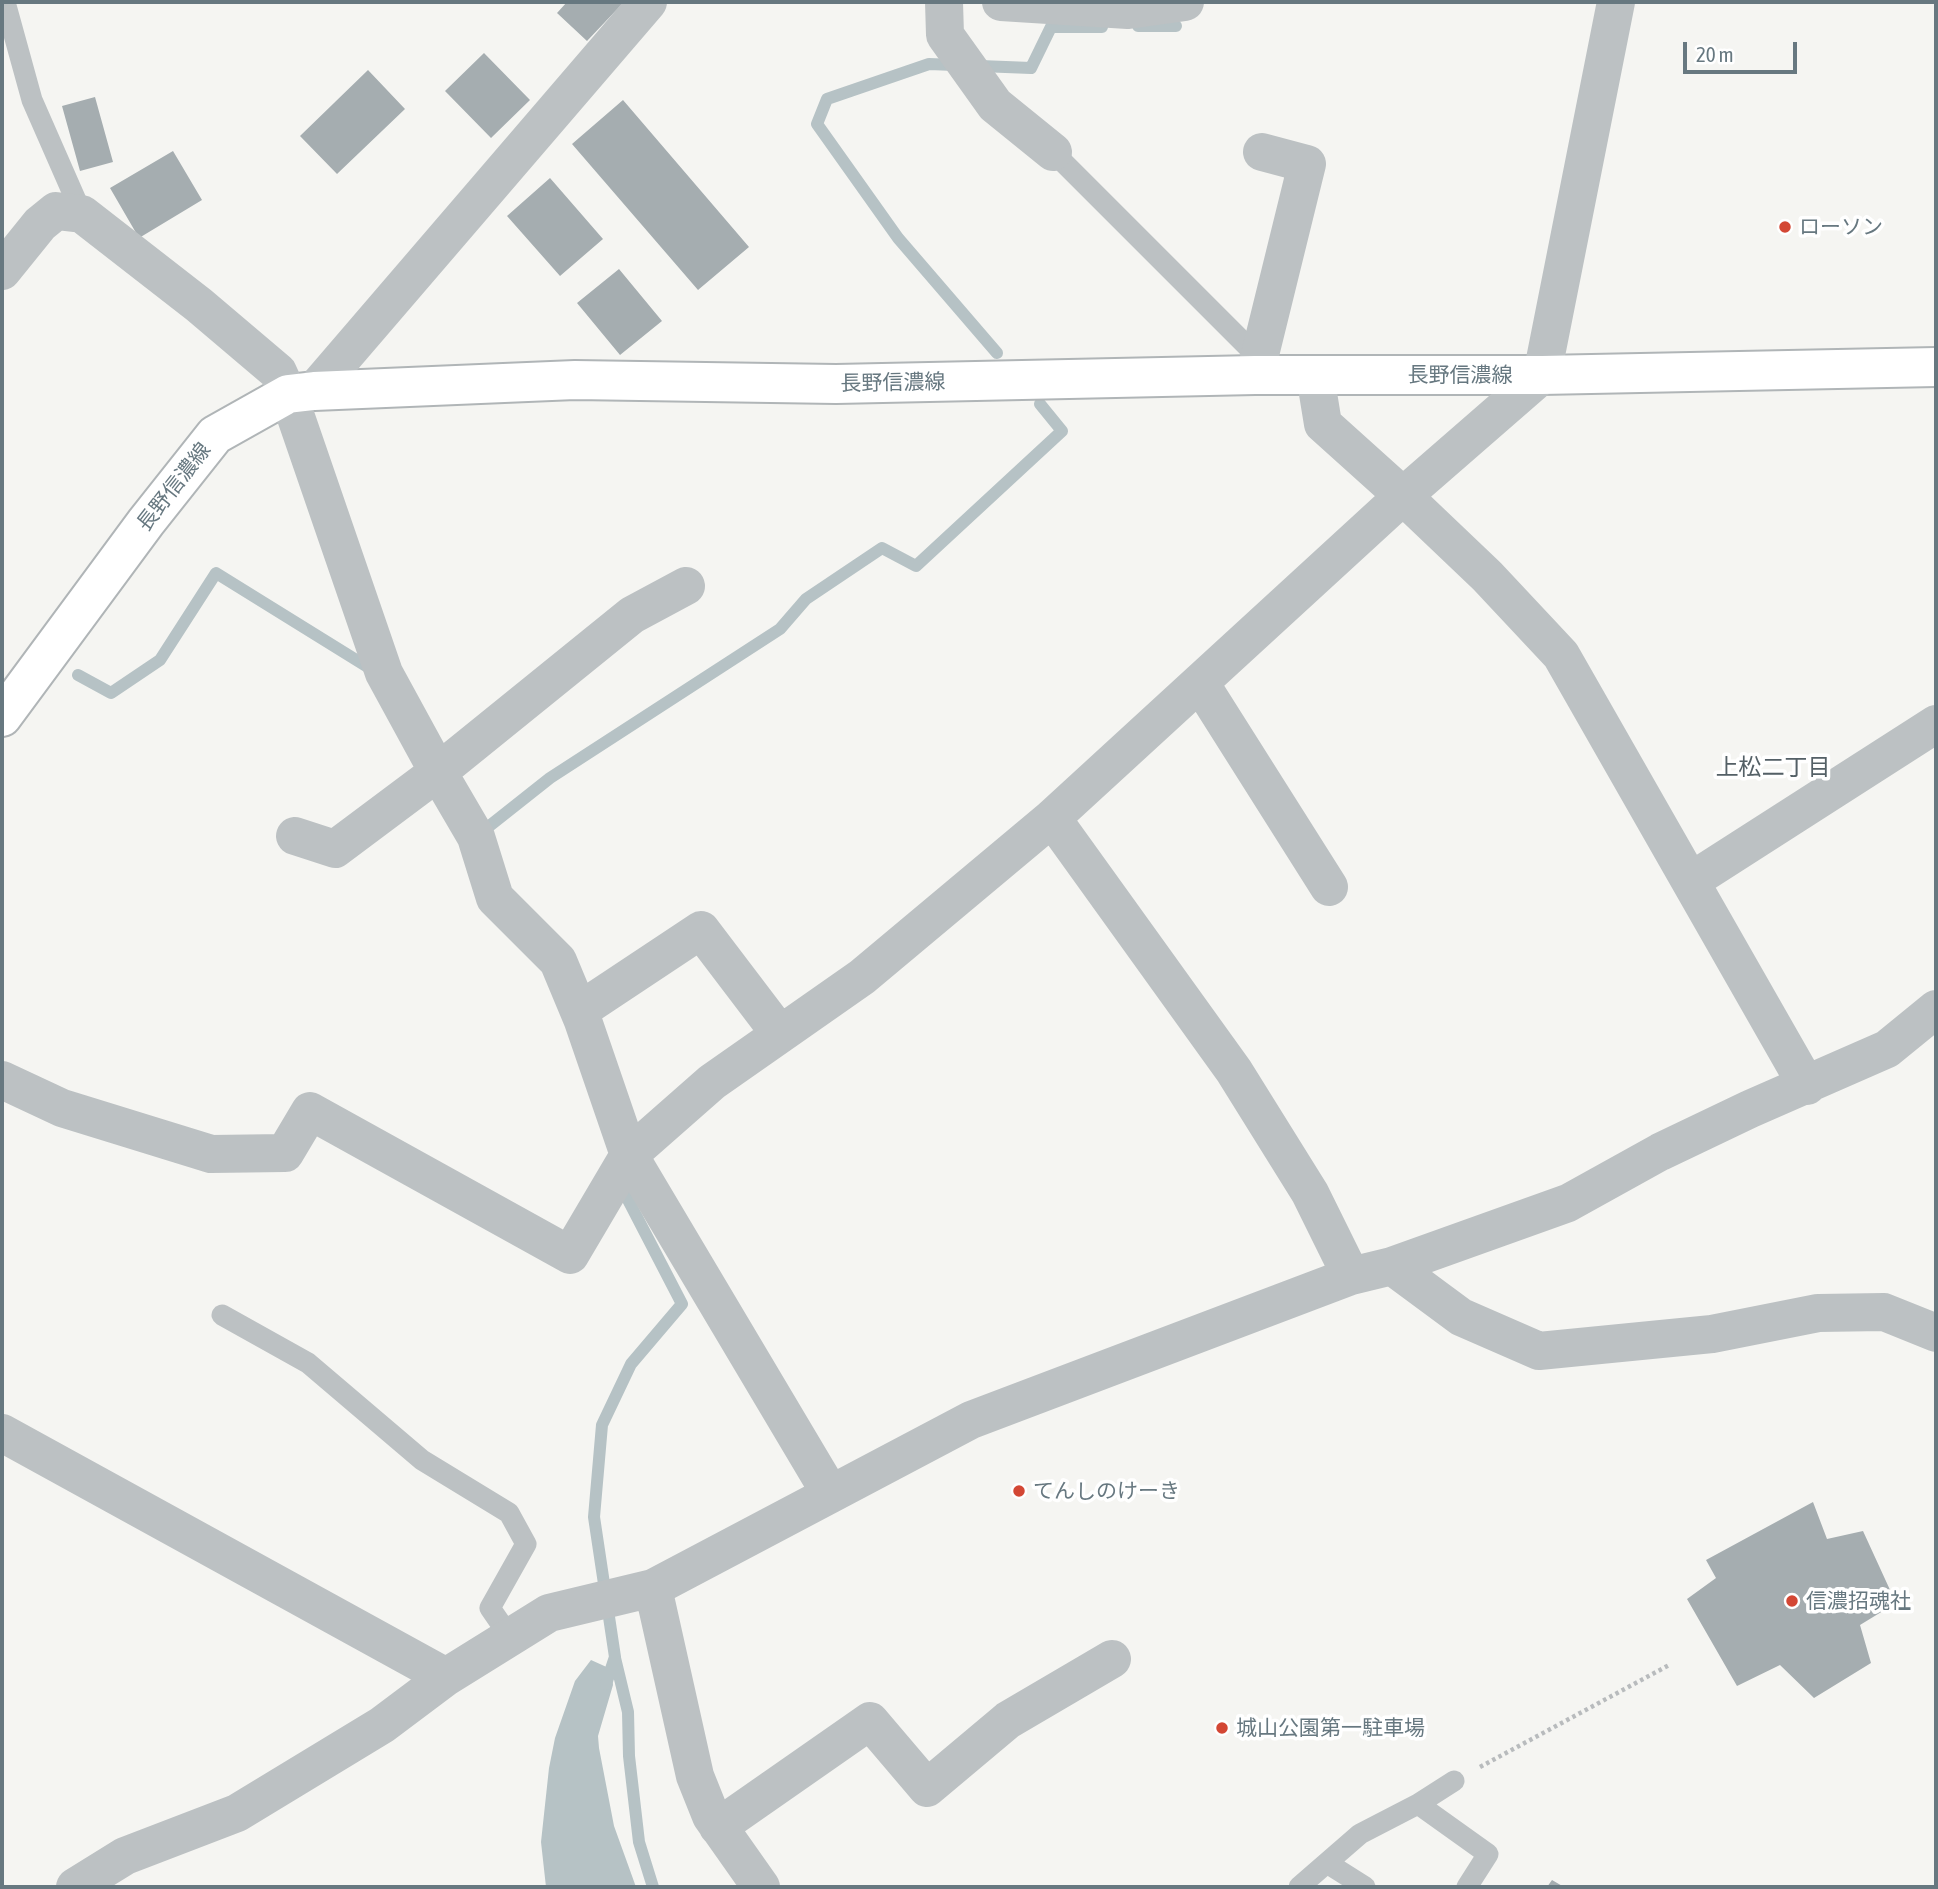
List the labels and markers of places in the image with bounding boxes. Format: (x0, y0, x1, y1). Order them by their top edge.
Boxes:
place label: ローソン (1799, 214, 1883, 240)
marker: ローソン (1777, 219, 1793, 235)
place label: てんしのけーき (1033, 1478, 1180, 1504)
marker: てんしのけーき (1011, 1483, 1027, 1499)
place label: 信濃招魂社 (1806, 1588, 1911, 1614)
marker: 信濃招魂社 (1784, 1593, 1800, 1609)
place label: 城山公園第一駐車場 (1236, 1715, 1425, 1741)
marker: 城山公園第一駐車場 (1214, 1720, 1230, 1736)

